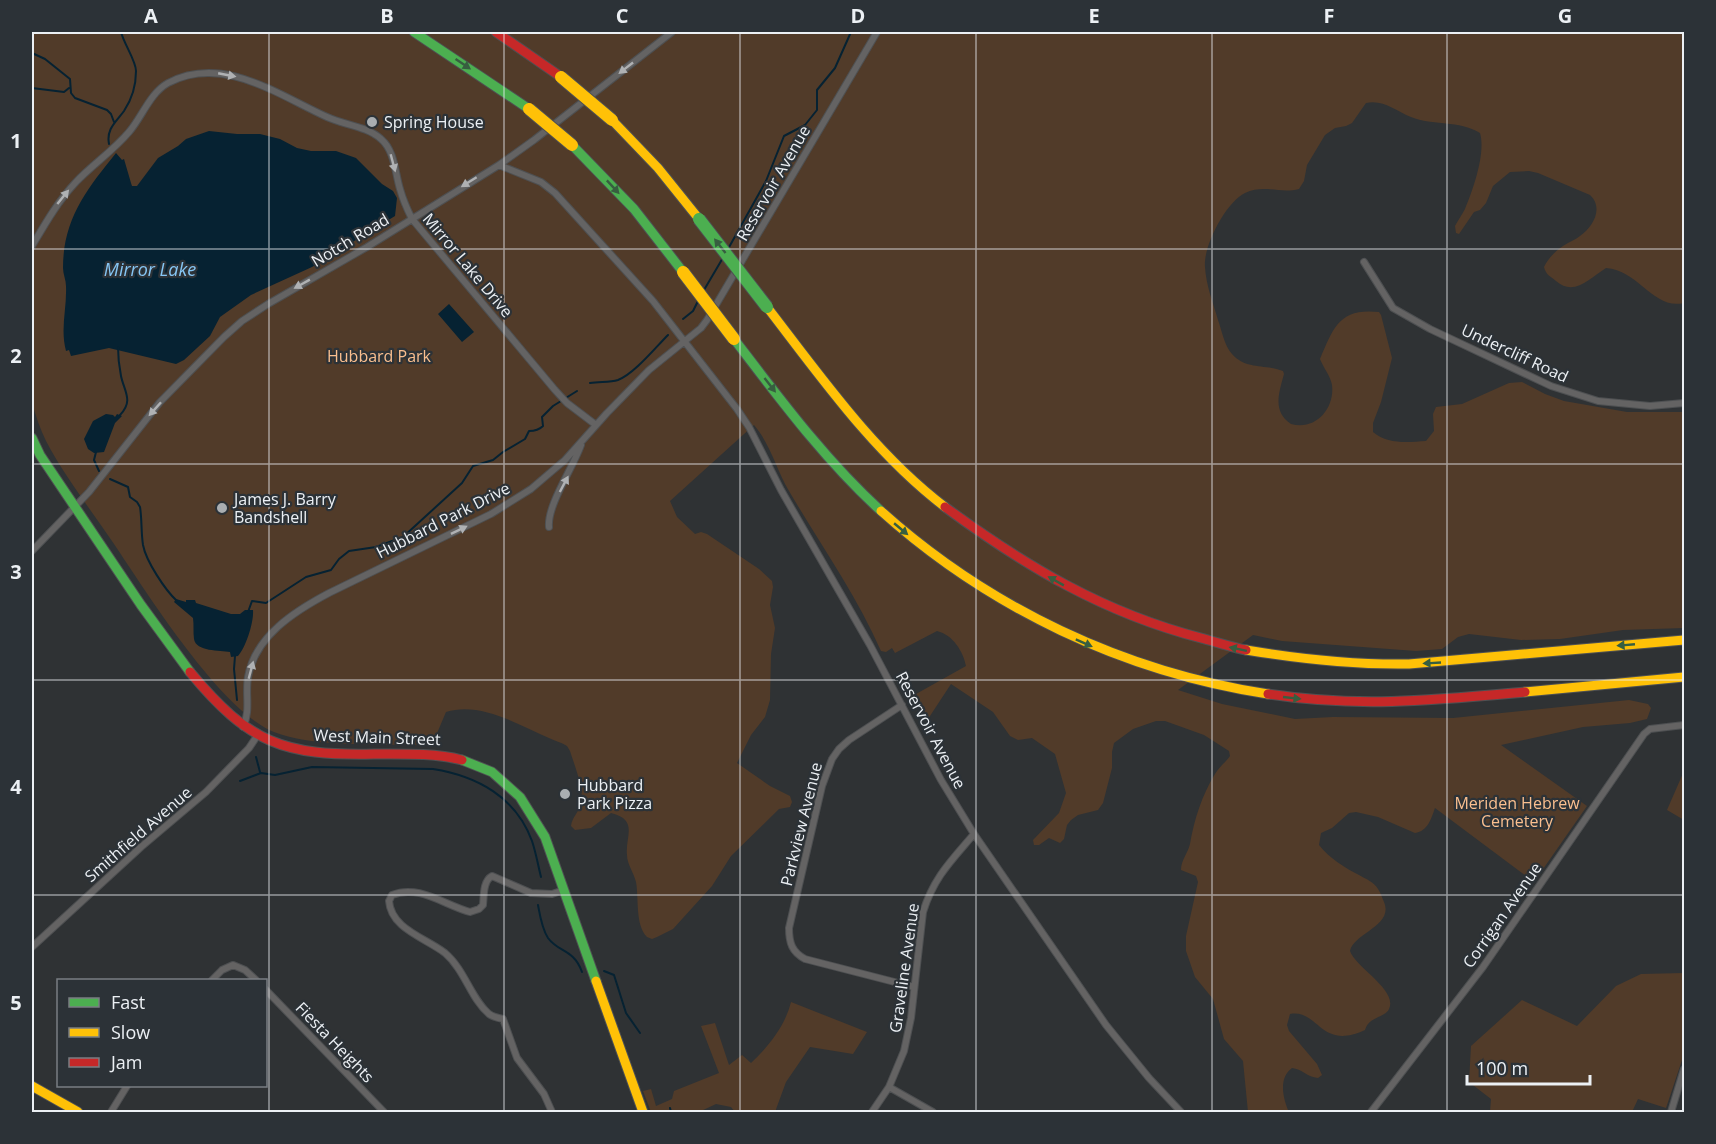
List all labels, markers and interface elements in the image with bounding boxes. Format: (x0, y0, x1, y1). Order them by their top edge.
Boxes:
text: A (144, 2, 158, 29)
text: B (380, 2, 394, 29)
text: C (616, 2, 629, 29)
text: D (851, 2, 865, 29)
text: E (1088, 2, 1100, 29)
text: F (1324, 2, 1334, 29)
text: G (1558, 2, 1572, 29)
one-way arrow (455, 58, 471, 69)
one-way arrow (619, 61, 634, 73)
one-way arrow (218, 71, 237, 80)
place label: Spring House (384, 111, 484, 133)
marker: Spring House (365, 115, 379, 129)
street label: Reservoir Avenue (731, 121, 815, 245)
text: 1 (10, 127, 22, 154)
one-way arrow (389, 154, 399, 172)
one-way arrow (461, 177, 477, 188)
one-way arrow (606, 179, 620, 193)
one-way arrow (57, 189, 70, 205)
street label: Notch Road (307, 208, 393, 272)
street label: Mirror Lake Drive (418, 208, 518, 322)
one-way arrow (714, 238, 727, 254)
water label: Mirror Lake (104, 257, 196, 281)
one-way arrow (293, 279, 310, 289)
street label: Undercliff Road (1458, 319, 1572, 387)
text: 2 (10, 342, 22, 369)
park label: Hubbard Park (327, 345, 432, 367)
one-way arrow (764, 377, 776, 393)
one-way arrow (149, 401, 162, 416)
one-way arrow (559, 475, 569, 492)
street label: Hubbard Park Drive (372, 477, 514, 563)
place label: James J. Barry Bandshell (232, 488, 337, 528)
marker: James J. Barry Bandshell (215, 501, 229, 515)
one-way arrow (893, 522, 908, 535)
one-way arrow (451, 525, 468, 535)
text: 3 (10, 558, 22, 585)
one-way arrow (1047, 576, 1064, 586)
one-way arrow (1075, 638, 1092, 647)
one-way arrow (1617, 640, 1636, 650)
one-way arrow (1229, 643, 1248, 653)
one-way arrow (1423, 658, 1442, 668)
one-way arrow (246, 661, 256, 679)
street label: Reservoir Avenue (891, 667, 971, 793)
one-way arrow (1282, 694, 1301, 703)
street label: West Main Street (313, 724, 441, 750)
street label: Parkview Avenue (775, 760, 827, 888)
text: 4 (10, 773, 22, 800)
place label: Hubbard Park Pizza (577, 774, 652, 814)
street label: Smithfield Avenue (80, 781, 196, 887)
marker: Hubbard Park Pizza (558, 787, 572, 801)
park label: Meriden Hebrew Cemetery (1454, 792, 1580, 832)
street label: Corrigan Avenue (1457, 858, 1547, 972)
street label: Graveline Avenue (884, 902, 924, 1034)
legend (57, 979, 267, 1087)
text: 5 (10, 989, 22, 1016)
text: Fast (111, 990, 145, 1014)
street label: Fiesta Heights (291, 997, 379, 1087)
text: Slow (111, 1020, 150, 1044)
scale bar (1467, 1048, 1590, 1086)
text: Jam (109, 1050, 143, 1074)
text: 100 m (1476, 1056, 1528, 1080)

